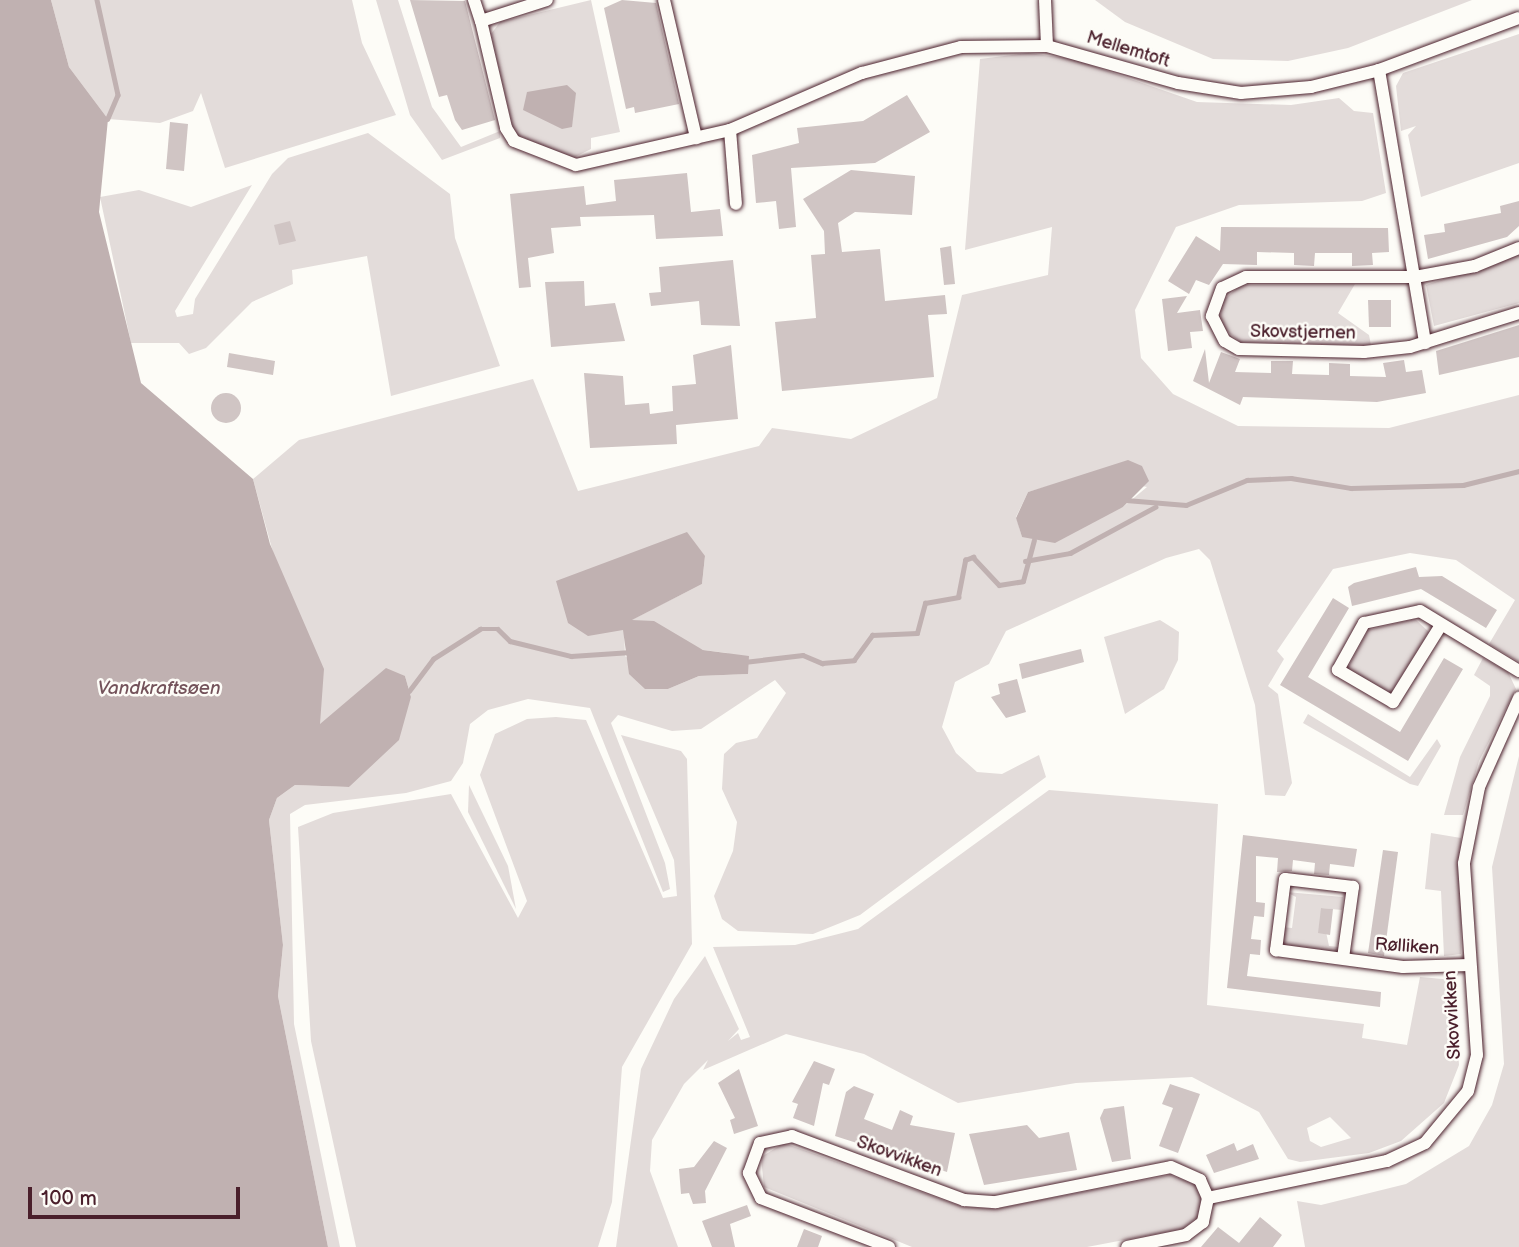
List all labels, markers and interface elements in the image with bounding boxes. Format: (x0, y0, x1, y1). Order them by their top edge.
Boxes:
street label: Mellemtoft (1084, 27, 1172, 73)
street label: Skovstjernen (1250, 321, 1356, 345)
water label: Vandkraftsøen (97, 678, 221, 700)
street label: Rølliken (1374, 934, 1440, 960)
street label: Skovvikken (1440, 970, 1466, 1060)
street label: Skovvikken (853, 1132, 945, 1182)
scale bar (32, 1174, 243, 1218)
text: 100 m (41, 1186, 97, 1211)

